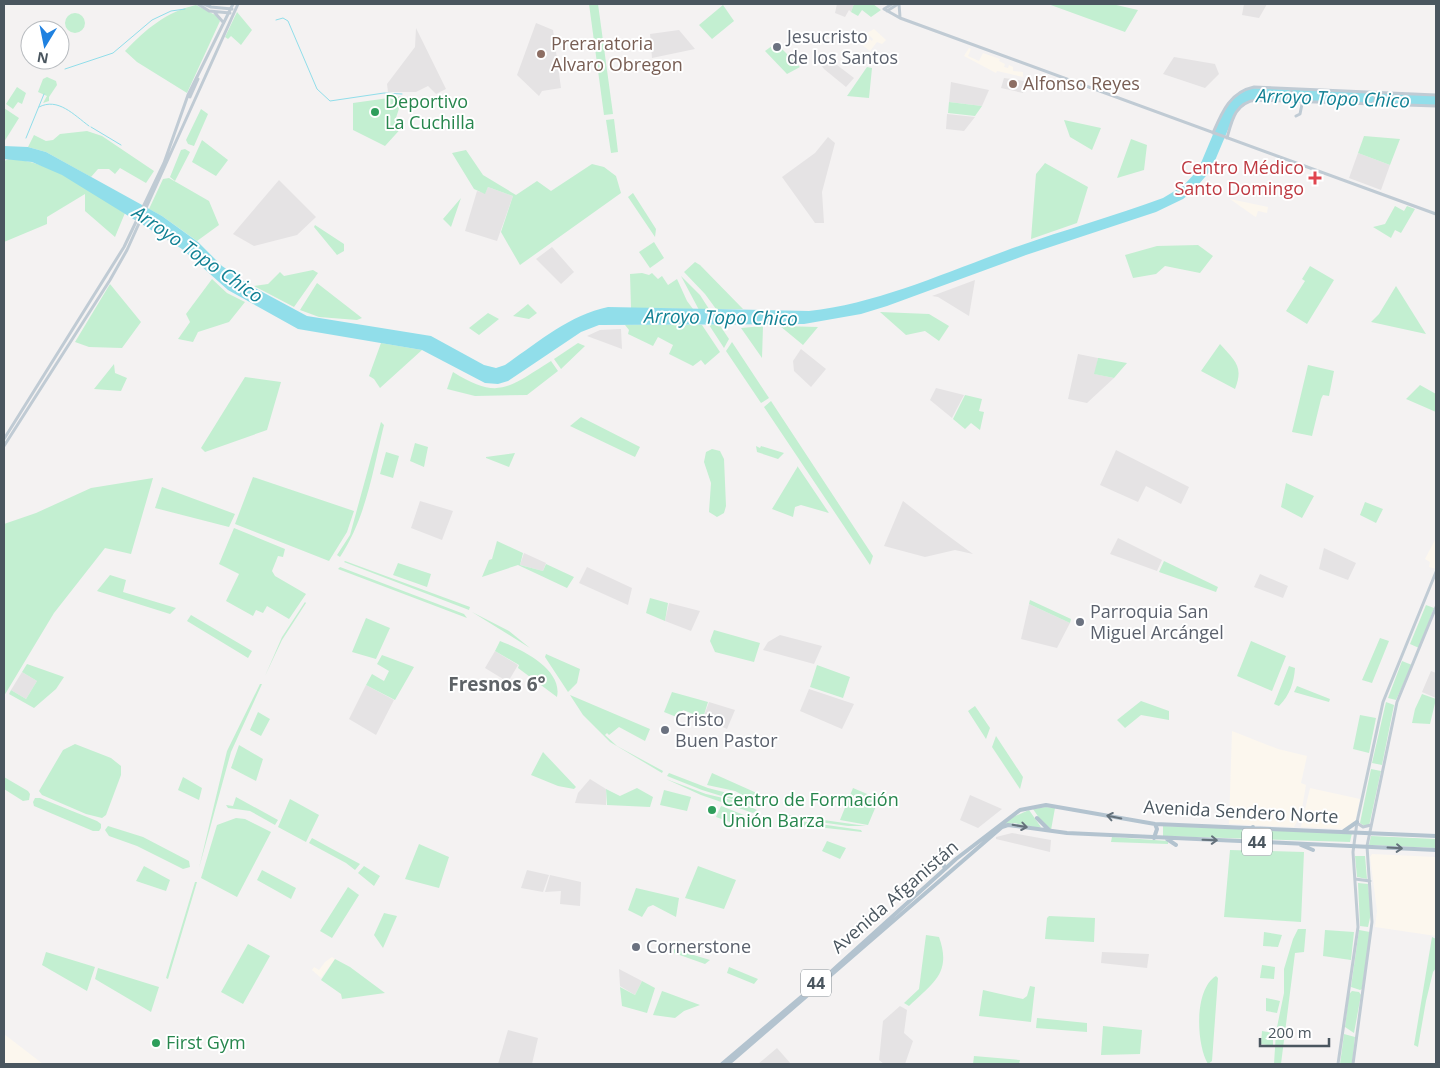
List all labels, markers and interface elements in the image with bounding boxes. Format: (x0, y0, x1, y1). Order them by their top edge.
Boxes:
north arrow (20, 20, 70, 70)
place label: Jesucristo de los Santos (785, 24, 898, 69)
place label: Preraratoria Alvaro Obregon (551, 31, 683, 76)
marker: Jesucristo de los Santos (771, 41, 783, 53)
text: N (35, 48, 50, 69)
marker: Preraratoria Alvaro Obregon (535, 48, 547, 60)
place label: Alfonso Reyes (1023, 71, 1140, 95)
marker: Alfonso Reyes (1007, 78, 1019, 90)
water label: Arroyo Topo Chico (1254, 82, 1410, 114)
place label: Deportivo La Cuchilla (385, 89, 475, 134)
marker: Deportivo La Cuchilla (369, 106, 381, 118)
place label: Centro Médico Santo Domingo (1174, 155, 1304, 200)
marker: Centro Médico Santo Domingo (1308, 171, 1322, 185)
water label: Arroyo Topo Chico (126, 198, 268, 309)
water label: Arroyo Topo Chico (642, 303, 798, 331)
place label: Parroquia San Miguel Arcángel (1090, 599, 1224, 644)
marker: Parroquia San Miguel Arcángel (1074, 616, 1086, 628)
district label: Fresnos 6° (448, 671, 546, 697)
place label: Cristo Buen Pastor (675, 707, 778, 752)
marker: Cristo Buen Pastor (659, 724, 671, 736)
place label: Centro de Formación Unión Barza (722, 787, 899, 832)
street label: Avenida Sendero Norte (1143, 794, 1339, 828)
marker: Centro de Formación Unión Barza (706, 804, 718, 816)
one-way arrow (1107, 811, 1123, 821)
one-way arrow (1012, 822, 1028, 832)
road number: 44 (1242, 829, 1272, 856)
street label: Avenida Afganistán (826, 835, 963, 958)
one-way arrow (1201, 835, 1217, 845)
one-way arrow (1387, 843, 1403, 852)
place label: Cornerstone (646, 934, 751, 958)
marker: Cornerstone (630, 941, 642, 953)
road number: 44 (801, 970, 831, 996)
scale bar (1260, 1016, 1329, 1048)
text: 200 m (1268, 1022, 1312, 1042)
place label: First Gym (166, 1030, 246, 1054)
marker: First Gym (150, 1037, 162, 1049)

